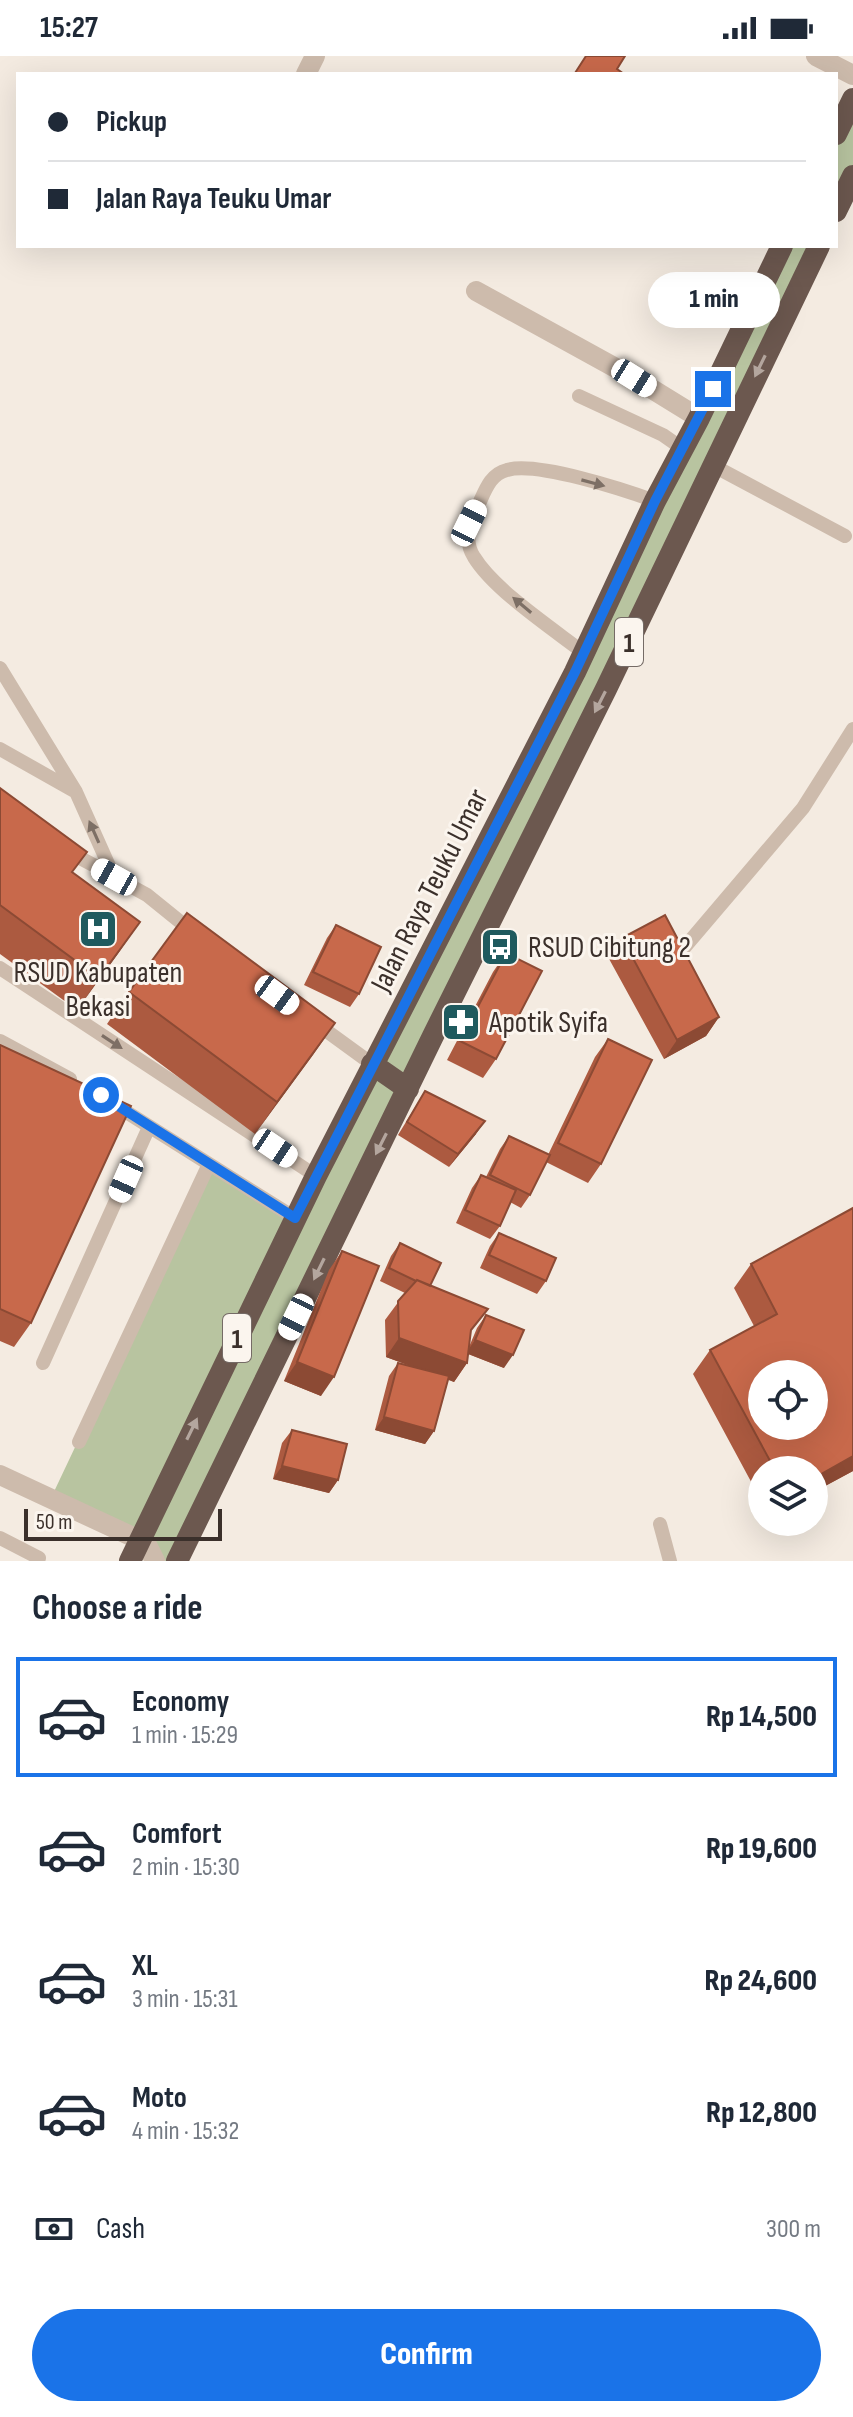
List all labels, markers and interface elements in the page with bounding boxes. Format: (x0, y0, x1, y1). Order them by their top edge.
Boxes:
text: 15:27 (40, 10, 98, 46)
text: Pickup (96, 104, 167, 140)
text: Jalan Raya Teuku Umar (96, 181, 332, 217)
callout: 1 min (647, 273, 779, 329)
text: 1 min (689, 284, 739, 315)
car (607, 355, 661, 401)
one-way arrow (753, 355, 767, 378)
route end (695, 371, 731, 407)
one-way arrow (581, 478, 606, 490)
car (448, 496, 490, 550)
one-way arrow (513, 597, 533, 614)
road number: 1 (615, 618, 643, 666)
one-way arrow (593, 691, 607, 714)
street label: Jalan Raya Teuku Umar (363, 783, 497, 999)
one-way arrow (87, 820, 101, 843)
car (87, 855, 141, 899)
hospital icon: RSUD Kabupaten Bekasi (77, 908, 119, 950)
bus stop icon: RSUD Cibitung 2 (479, 926, 521, 968)
place label: RSUD Cibitung 2 (528, 930, 691, 966)
place label: RSUD Kabupaten Bekasi (14, 955, 182, 1025)
car (251, 971, 303, 1019)
pharmacy icon: Apotik Syifa (440, 1001, 482, 1043)
place label: Apotik Syifa (488, 1005, 608, 1041)
one-way arrow (101, 1034, 123, 1048)
route start (83, 1077, 119, 1113)
car (248, 1125, 302, 1171)
one-way arrow (374, 1133, 388, 1156)
car (105, 1152, 147, 1206)
one-way arrow (313, 1257, 326, 1280)
car (275, 1290, 317, 1344)
road number: 1 (223, 1314, 251, 1362)
map controls (748, 1360, 828, 1536)
button: locate (748, 1360, 828, 1440)
one-way arrow (185, 1418, 199, 1441)
button: layers (748, 1456, 828, 1536)
scale bar (24, 1505, 222, 1541)
text: 50 m (36, 1509, 72, 1536)
text: Choose a ride (32, 1587, 203, 1630)
icon: car (36, 1681, 108, 1753)
text: Economy (132, 1684, 229, 1720)
text: Rp 14,500 (706, 1699, 817, 1735)
text: 1 min · 15:29 (132, 1720, 238, 1751)
icon: car (36, 1813, 108, 1885)
text: Comfort (132, 1816, 222, 1852)
text: Rp 19,600 (706, 1831, 817, 1867)
text: 2 min · 15:30 (132, 1852, 240, 1883)
icon: car (36, 1945, 108, 2017)
text: XL (132, 1948, 158, 1984)
text: Rp 24,600 (705, 1963, 817, 1999)
text: 3 min · 15:31 (132, 1984, 238, 2015)
icon: car (36, 2077, 108, 2149)
text: Moto (132, 2080, 187, 2116)
text: Rp 12,800 (706, 2095, 817, 2131)
text: 4 min · 15:32 (132, 2116, 239, 2147)
icon: cash (32, 2207, 76, 2251)
text: Cash (96, 2211, 145, 2247)
text: 300 m (766, 2214, 821, 2245)
button: Confirm (32, 2309, 821, 2401)

